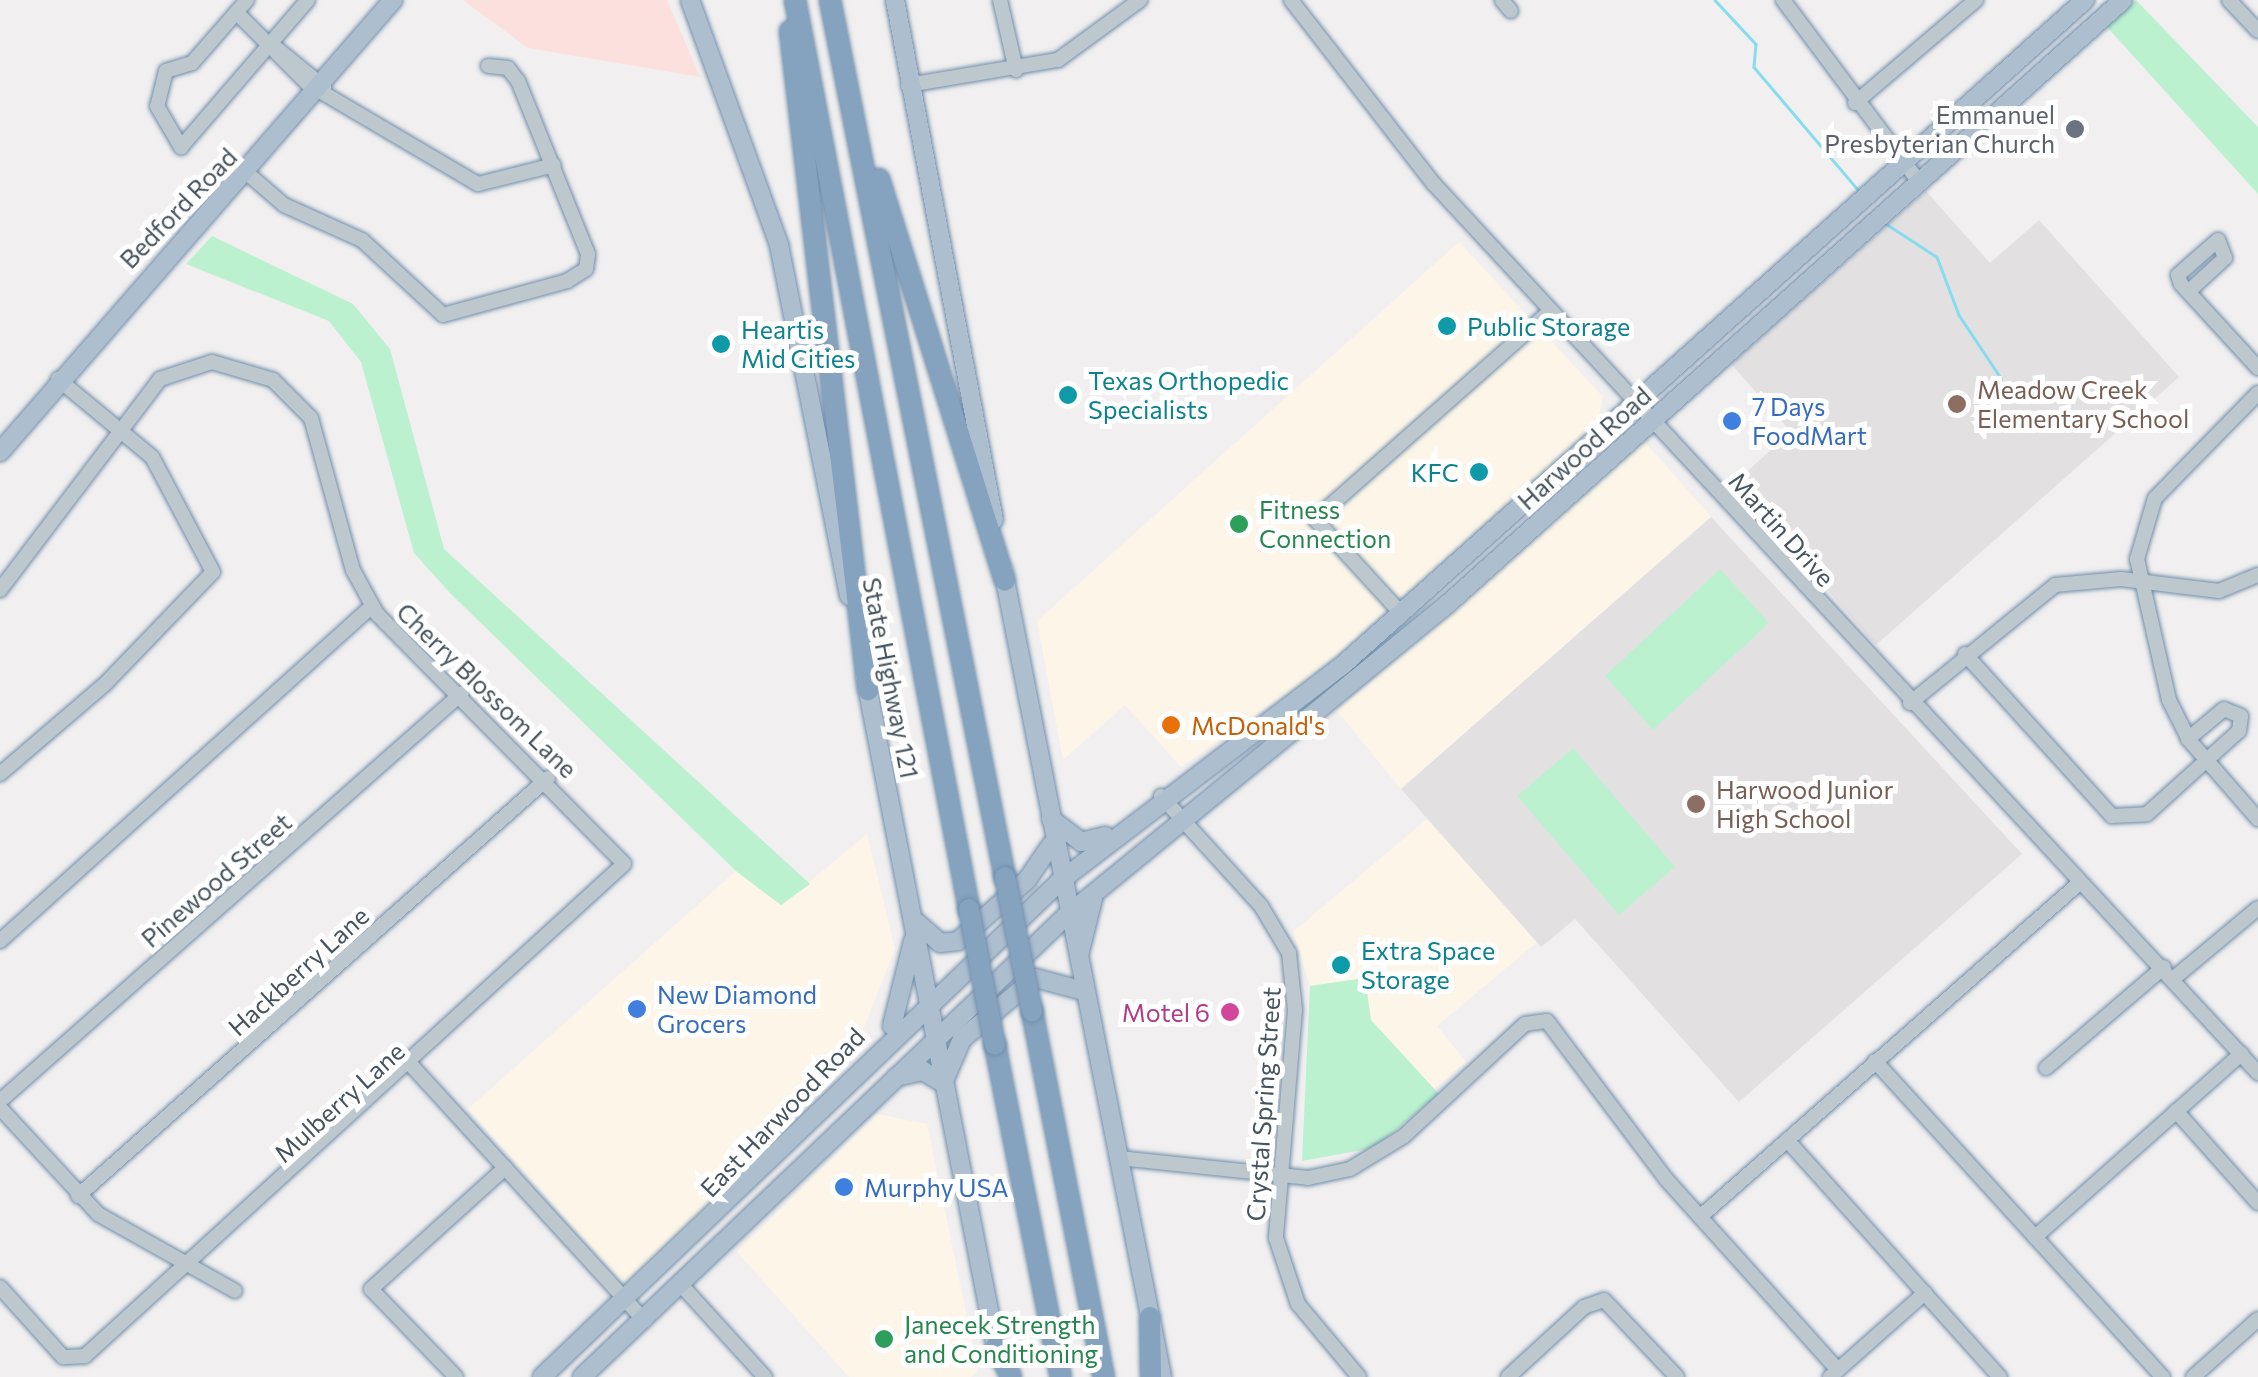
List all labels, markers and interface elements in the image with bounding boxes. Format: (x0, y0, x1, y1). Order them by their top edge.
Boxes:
place label: Emmanuel Presbyterian Church (1824, 100, 2055, 159)
marker: Emmanuel Presbyterian Church (2064, 118, 2086, 140)
street label: Bedford Road (113, 142, 243, 274)
place label: Public Storage (1467, 311, 1630, 341)
place label: Heartis Mid Cities (741, 315, 855, 374)
marker: Public Storage (1436, 315, 1458, 337)
marker: Heartis Mid Cities (710, 333, 732, 355)
place label: Texas Orthopedic Specialists (1088, 366, 1289, 425)
place label: Meadow Creek Elementary School (1977, 375, 2189, 434)
street label: Harwood Road (1511, 380, 1657, 516)
marker: Texas Orthopedic Specialists (1057, 384, 1079, 406)
place label: 7 Days FoodMart (1752, 392, 1867, 451)
marker: Meadow Creek Elementary School (1946, 393, 1968, 415)
marker: 7 Days FoodMart (1721, 410, 1743, 432)
place label: KFC (1411, 457, 1459, 487)
marker: KFC (1468, 461, 1490, 483)
street label: Martin Drive (1723, 466, 1841, 592)
place label: Fitness Connection (1259, 495, 1391, 554)
marker: Fitness Connection (1228, 513, 1250, 535)
street label: State Highway 121 (857, 575, 925, 781)
street label: Cherry Blossom Lane (391, 596, 583, 784)
place label: McDonald's (1191, 710, 1325, 740)
marker: McDonald's (1160, 714, 1182, 736)
place label: Harwood Junior High School (1716, 775, 1893, 834)
marker: Harwood Junior High School (1685, 793, 1707, 815)
street label: Pinewood Street (135, 807, 297, 953)
street label: Hackberry Lane (222, 900, 374, 1042)
place label: Extra Space Storage (1361, 936, 1495, 995)
marker: Extra Space Storage (1330, 954, 1352, 976)
place label: New Diamond Grocers (657, 980, 817, 1039)
street label: Crystal Spring Street (1240, 986, 1286, 1222)
place label: Motel 6 (1122, 997, 1210, 1027)
marker: New Diamond Grocers (626, 998, 648, 1020)
marker: Motel 6 (1219, 1001, 1241, 1023)
street label: East Harwood Road (694, 1021, 870, 1203)
street label: Mulberry Lane (268, 1036, 410, 1168)
place label: Murphy USA (864, 1172, 1009, 1202)
marker: Murphy USA (833, 1176, 855, 1198)
place label: Janecek Strength and Conditioning (904, 1310, 1098, 1369)
marker: Janecek Strength and Conditioning (873, 1328, 895, 1350)

